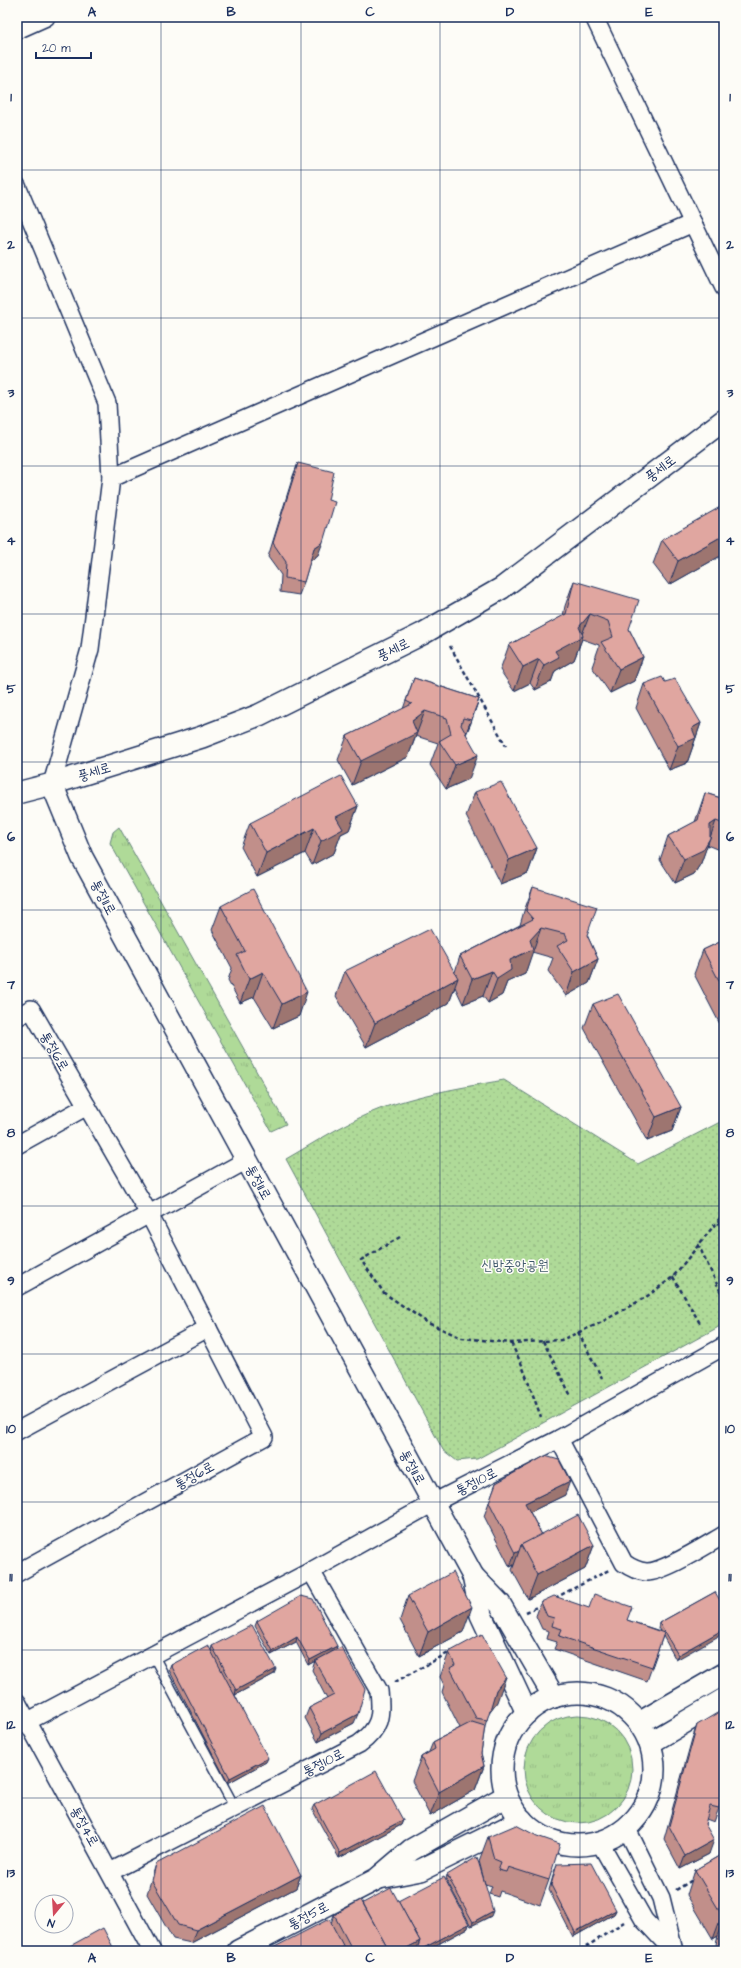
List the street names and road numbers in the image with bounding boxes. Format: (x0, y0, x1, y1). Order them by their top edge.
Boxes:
street label: 풍세로 (641, 451, 680, 487)
street label: 풍세로 (374, 634, 413, 666)
street label: 풍세로 (75, 757, 113, 786)
street label: 통정11로 (86, 876, 121, 919)
street label: 통정6로 (35, 1028, 73, 1075)
street label: 통정11로 (240, 1161, 276, 1204)
street label: 통정11로 (394, 1446, 430, 1489)
street label: 통정6로 (171, 1457, 218, 1495)
street label: 통정10로 (452, 1463, 501, 1501)
street label: 통정10로 (299, 1744, 348, 1782)
street label: 통정4로 (65, 1803, 103, 1850)
street label: 통정5로 (284, 1897, 332, 1935)

